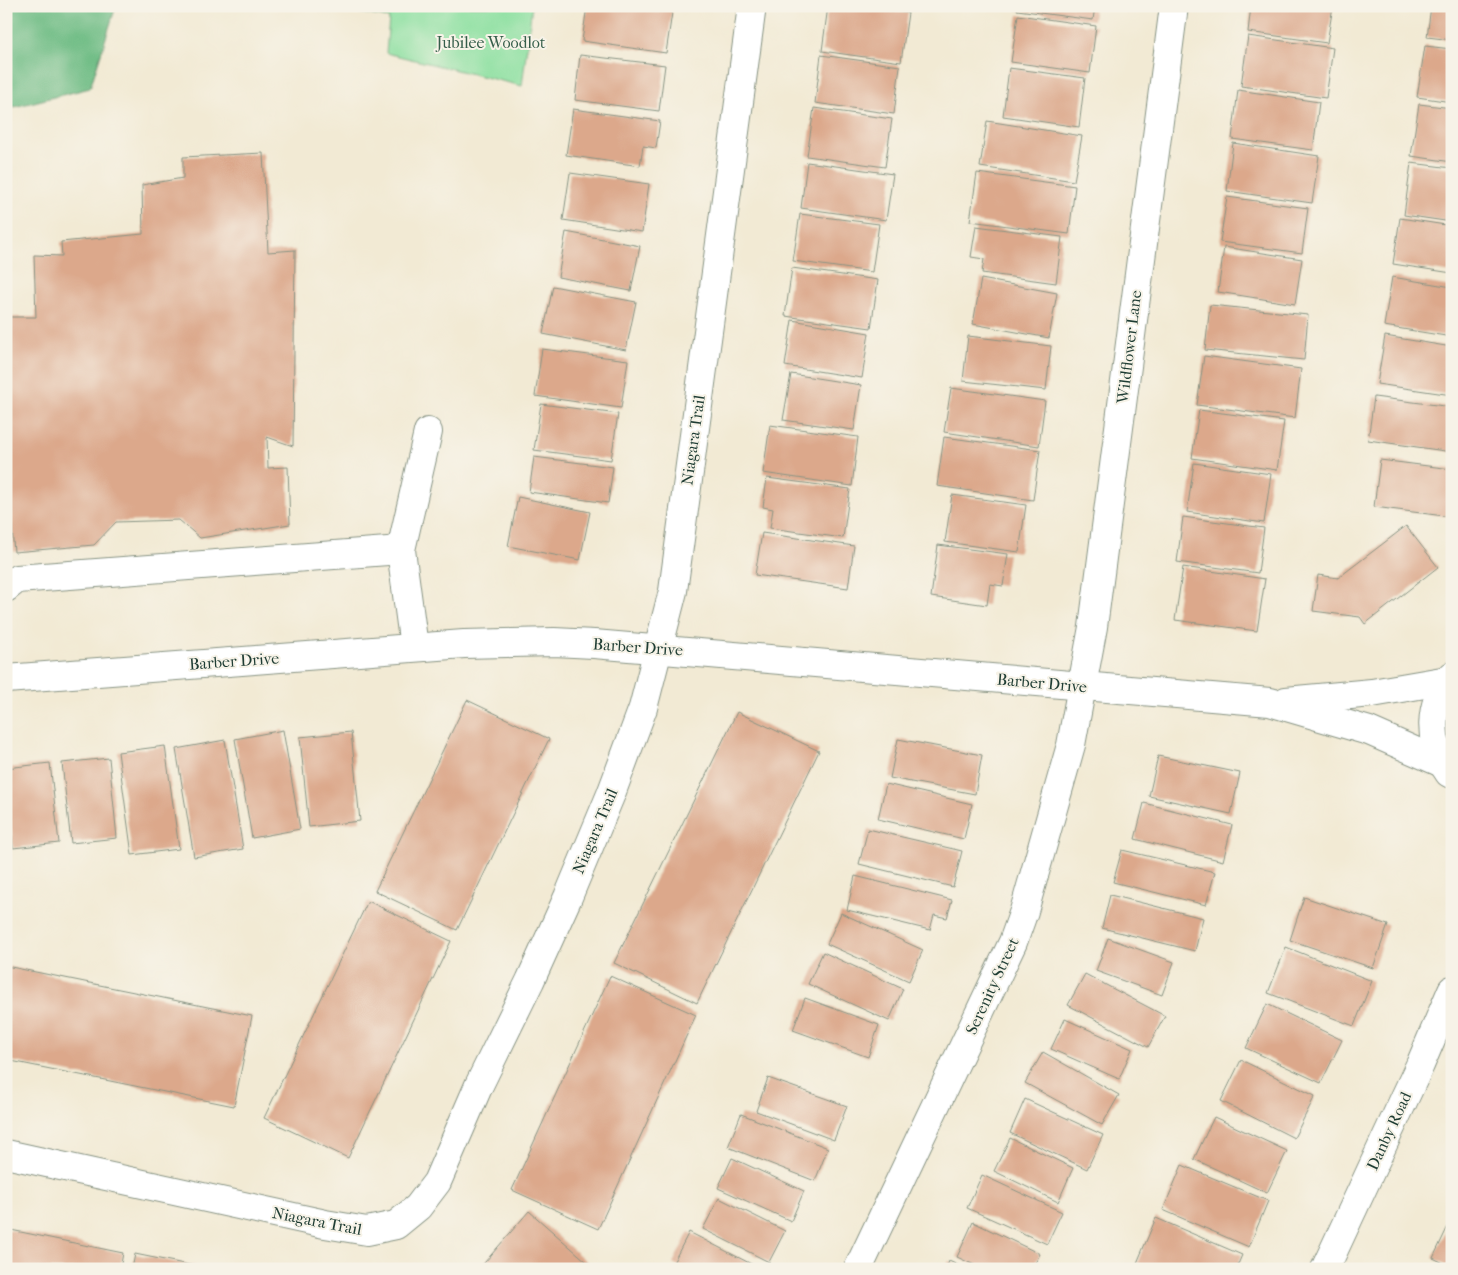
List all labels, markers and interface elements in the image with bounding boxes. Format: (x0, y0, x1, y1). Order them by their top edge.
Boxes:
park label: Jubilee Woodlot (435, 33, 546, 52)
street label: Wildflower Lane (1112, 289, 1145, 406)
street label: Niagara Trail (677, 393, 709, 486)
street label: Barber Drive (592, 634, 684, 660)
street label: Barber Drive (188, 648, 280, 674)
street label: Barber Drive (996, 670, 1088, 696)
street label: Niagara Trail (569, 785, 622, 876)
street label: Serenity Street (961, 934, 1023, 1037)
street label: Danby Road (1363, 1089, 1416, 1173)
street label: Niagara Trail (271, 1203, 364, 1239)

